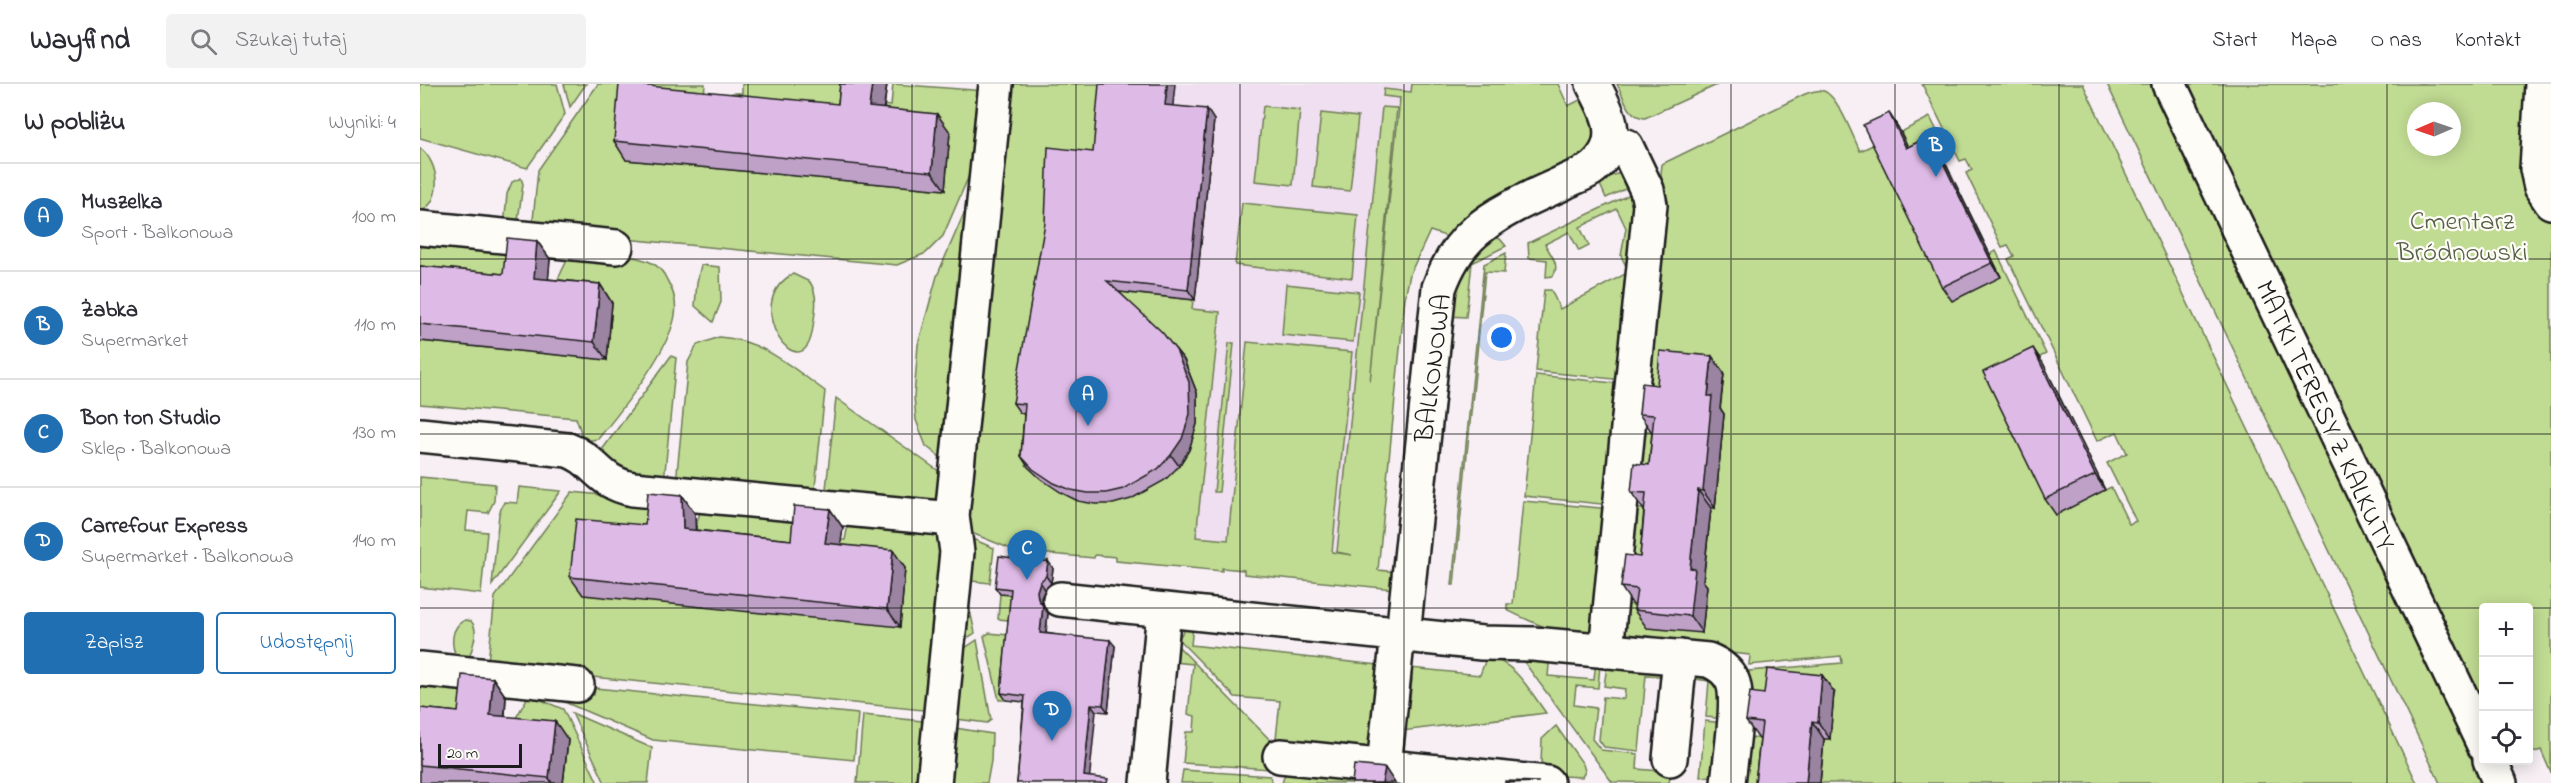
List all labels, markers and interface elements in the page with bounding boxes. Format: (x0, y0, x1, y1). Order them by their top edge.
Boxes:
search box (166, 14, 586, 68)
text: Wayfind (30, 21, 130, 62)
icon: search (187, 25, 220, 58)
text: Szukaj tutaj (235, 25, 346, 57)
text: Start (2212, 26, 2258, 56)
text: Mapa (2291, 26, 2337, 56)
text: O nas (2370, 26, 2422, 56)
text: Kontakt (2455, 26, 2521, 56)
north arrow (2407, 102, 2461, 156)
text: W pobliżu (24, 104, 125, 142)
text: Wyniki: 4 (329, 109, 396, 138)
pin: B (1916, 128, 1956, 177)
text: Muszelka (81, 187, 162, 219)
text: A (37, 203, 50, 232)
text: 100 m (352, 203, 396, 232)
park label: Cmentarz Bródnowski (2395, 203, 2528, 273)
text: Sport · Balkonowa (81, 219, 233, 248)
street label: MATKI TERESY Z KALKUTY (2244, 275, 2404, 558)
street label: BALKONOWA (1406, 292, 1463, 446)
text: Żabka (81, 295, 138, 327)
text: B (37, 311, 50, 340)
text: 110 m (354, 311, 396, 340)
your location (1487, 323, 1516, 352)
text: Supermarket (81, 327, 188, 356)
pin: A (1068, 376, 1108, 426)
text: Bon ton Studio (81, 403, 221, 435)
text: C (38, 419, 49, 448)
text: 130 m (352, 419, 396, 448)
text: Sklep · Balkonowa (81, 435, 231, 464)
text: Carrefour Express (81, 511, 248, 543)
text: D (36, 527, 51, 556)
text: 140 m (352, 527, 396, 556)
pin: C (1008, 530, 1046, 580)
text: Supermarket · Balkonowa (81, 543, 293, 572)
map controls (2479, 603, 2533, 765)
button: + (2479, 603, 2533, 657)
button: Zapisz (24, 612, 204, 674)
button: Udostępnij (216, 612, 396, 674)
button: − (2479, 657, 2533, 711)
pin: D (1032, 692, 1072, 741)
button: locate (2479, 711, 2533, 765)
scale bar (438, 741, 522, 768)
text: 20 m (447, 742, 478, 766)

